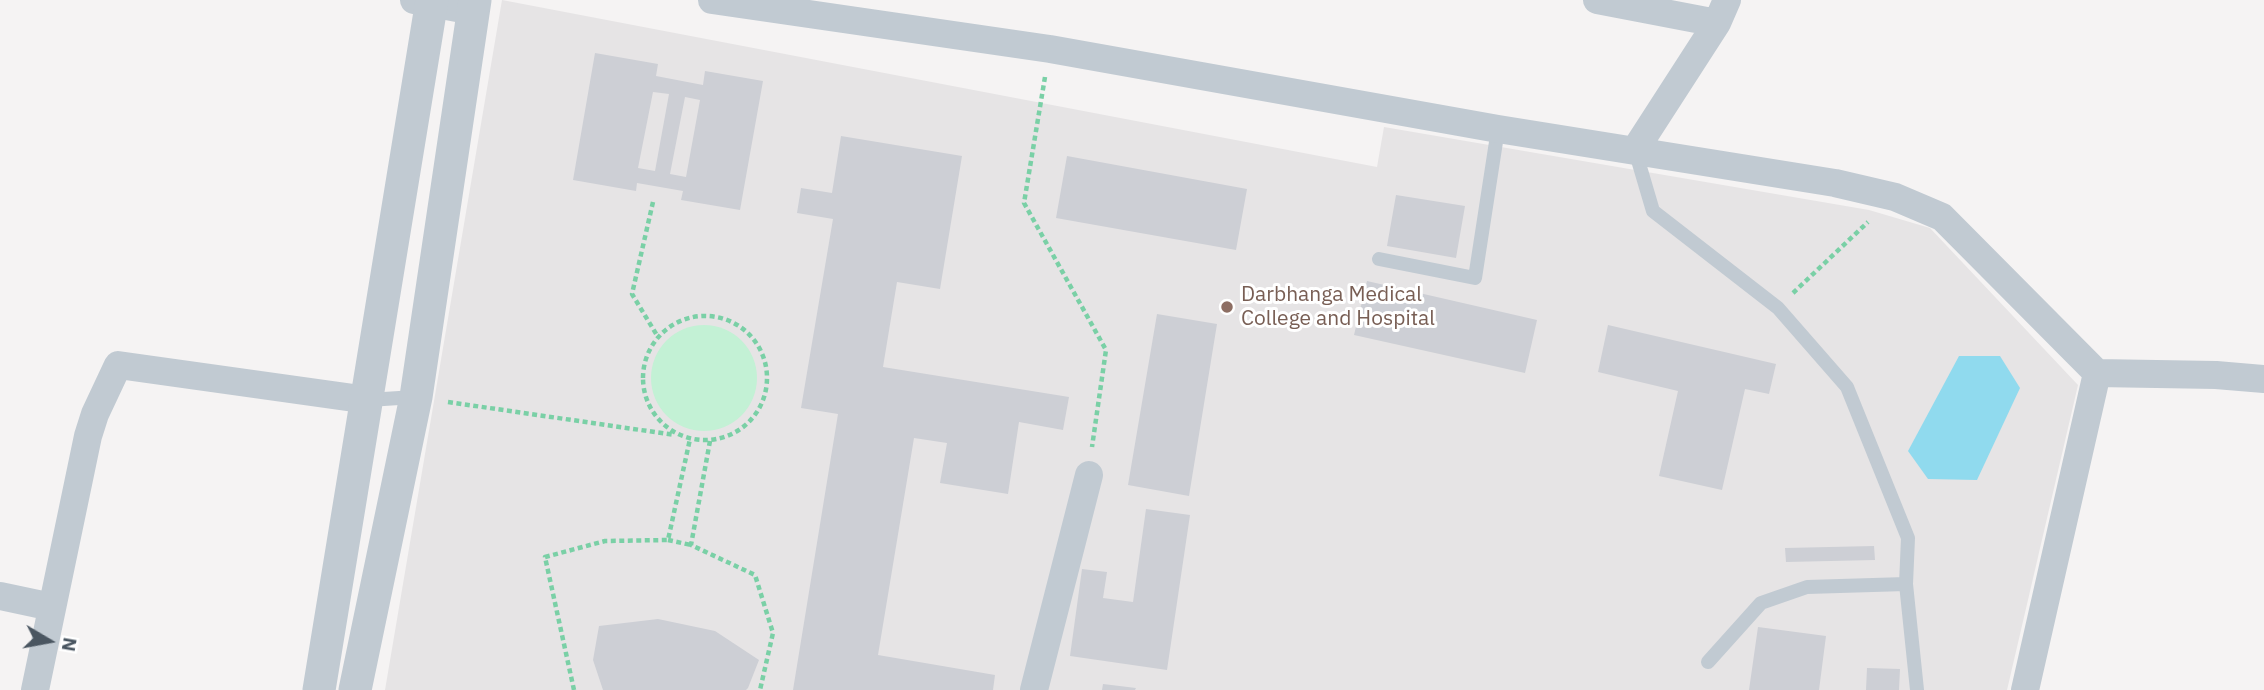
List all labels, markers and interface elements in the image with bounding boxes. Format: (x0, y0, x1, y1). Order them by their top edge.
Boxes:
place label: Darbhanga Medical College and Hospital (1241, 282, 1435, 332)
marker: Darbhanga Medical College and Hospital (1219, 299, 1235, 315)
north arrow (14, 606, 84, 676)
text: N (57, 636, 83, 654)

